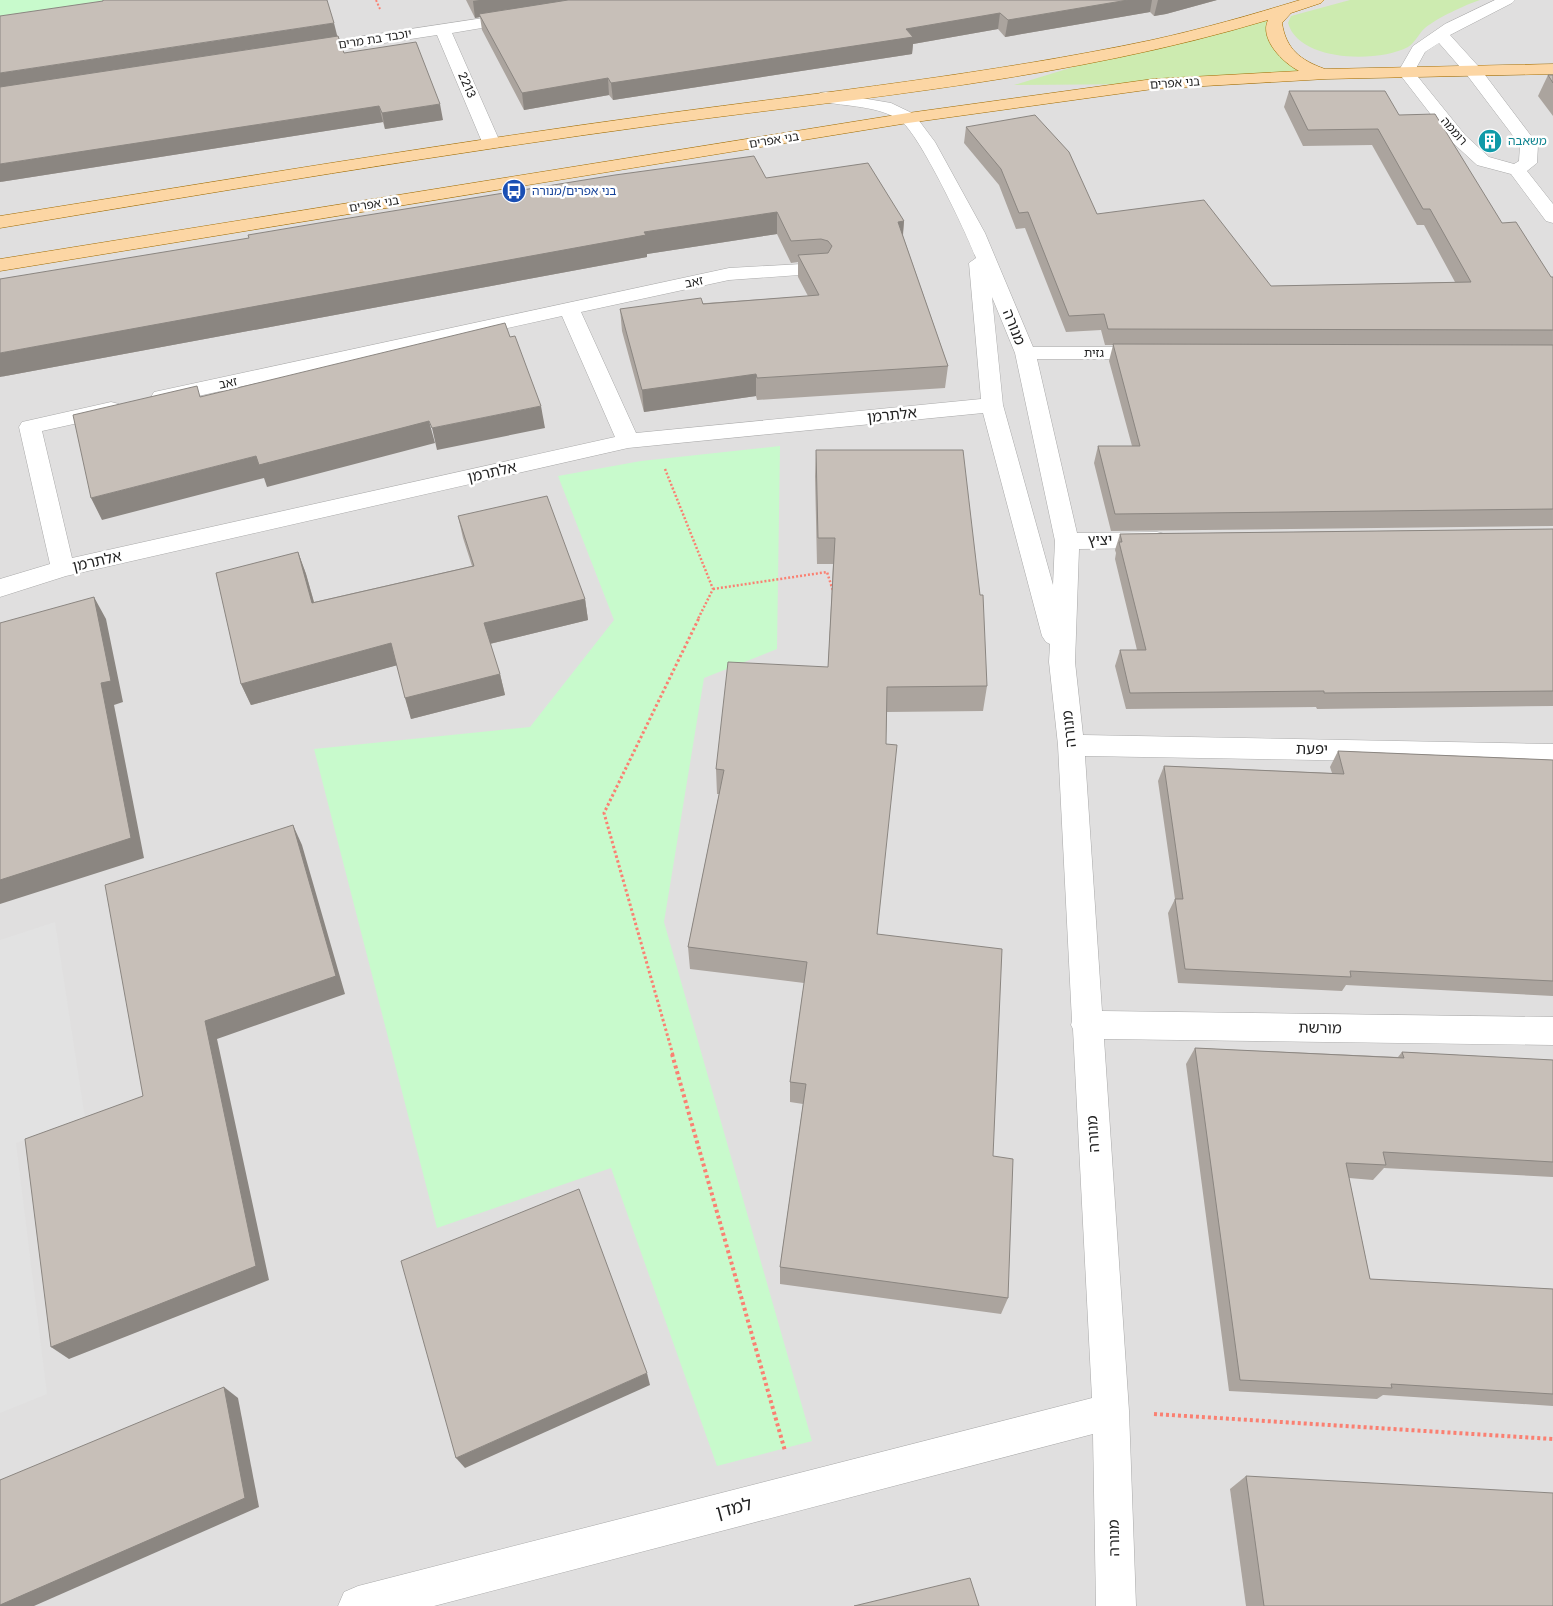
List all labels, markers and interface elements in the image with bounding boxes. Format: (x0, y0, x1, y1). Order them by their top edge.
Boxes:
street label: יוכבד בת מרים (337, 25, 413, 52)
street label: 2213 (455, 69, 480, 100)
street label: בני אפרים (1149, 73, 1201, 92)
street label: רוממה (1438, 113, 1471, 148)
street label: בני אפרים (748, 128, 800, 151)
building icon: משאבה (1477, 128, 1503, 154)
place label: משאבה (1508, 133, 1547, 148)
bus stop icon: בני אפרים/מנורה (501, 178, 527, 204)
place label: בני אפרים/מנורה (532, 183, 617, 198)
street label: בני אפרים (348, 192, 400, 215)
street label: זאב (683, 272, 704, 291)
street label: מנורה (999, 306, 1030, 348)
street label: גזית (1084, 345, 1104, 360)
street label: זאב (217, 373, 238, 392)
street label: אלתרמן (866, 402, 918, 427)
street label: אלתרמן (465, 457, 518, 486)
street label: יציץ (1087, 530, 1113, 549)
street label: אלתרמן (70, 546, 123, 575)
street label: מנורה (1057, 709, 1080, 749)
street label: יפעת (1296, 739, 1328, 758)
street label: מורשת (1298, 1018, 1342, 1037)
street label: מנורה (1082, 1115, 1103, 1153)
street label: למדן (713, 1493, 754, 1522)
street label: מנורה (1104, 1519, 1123, 1557)

